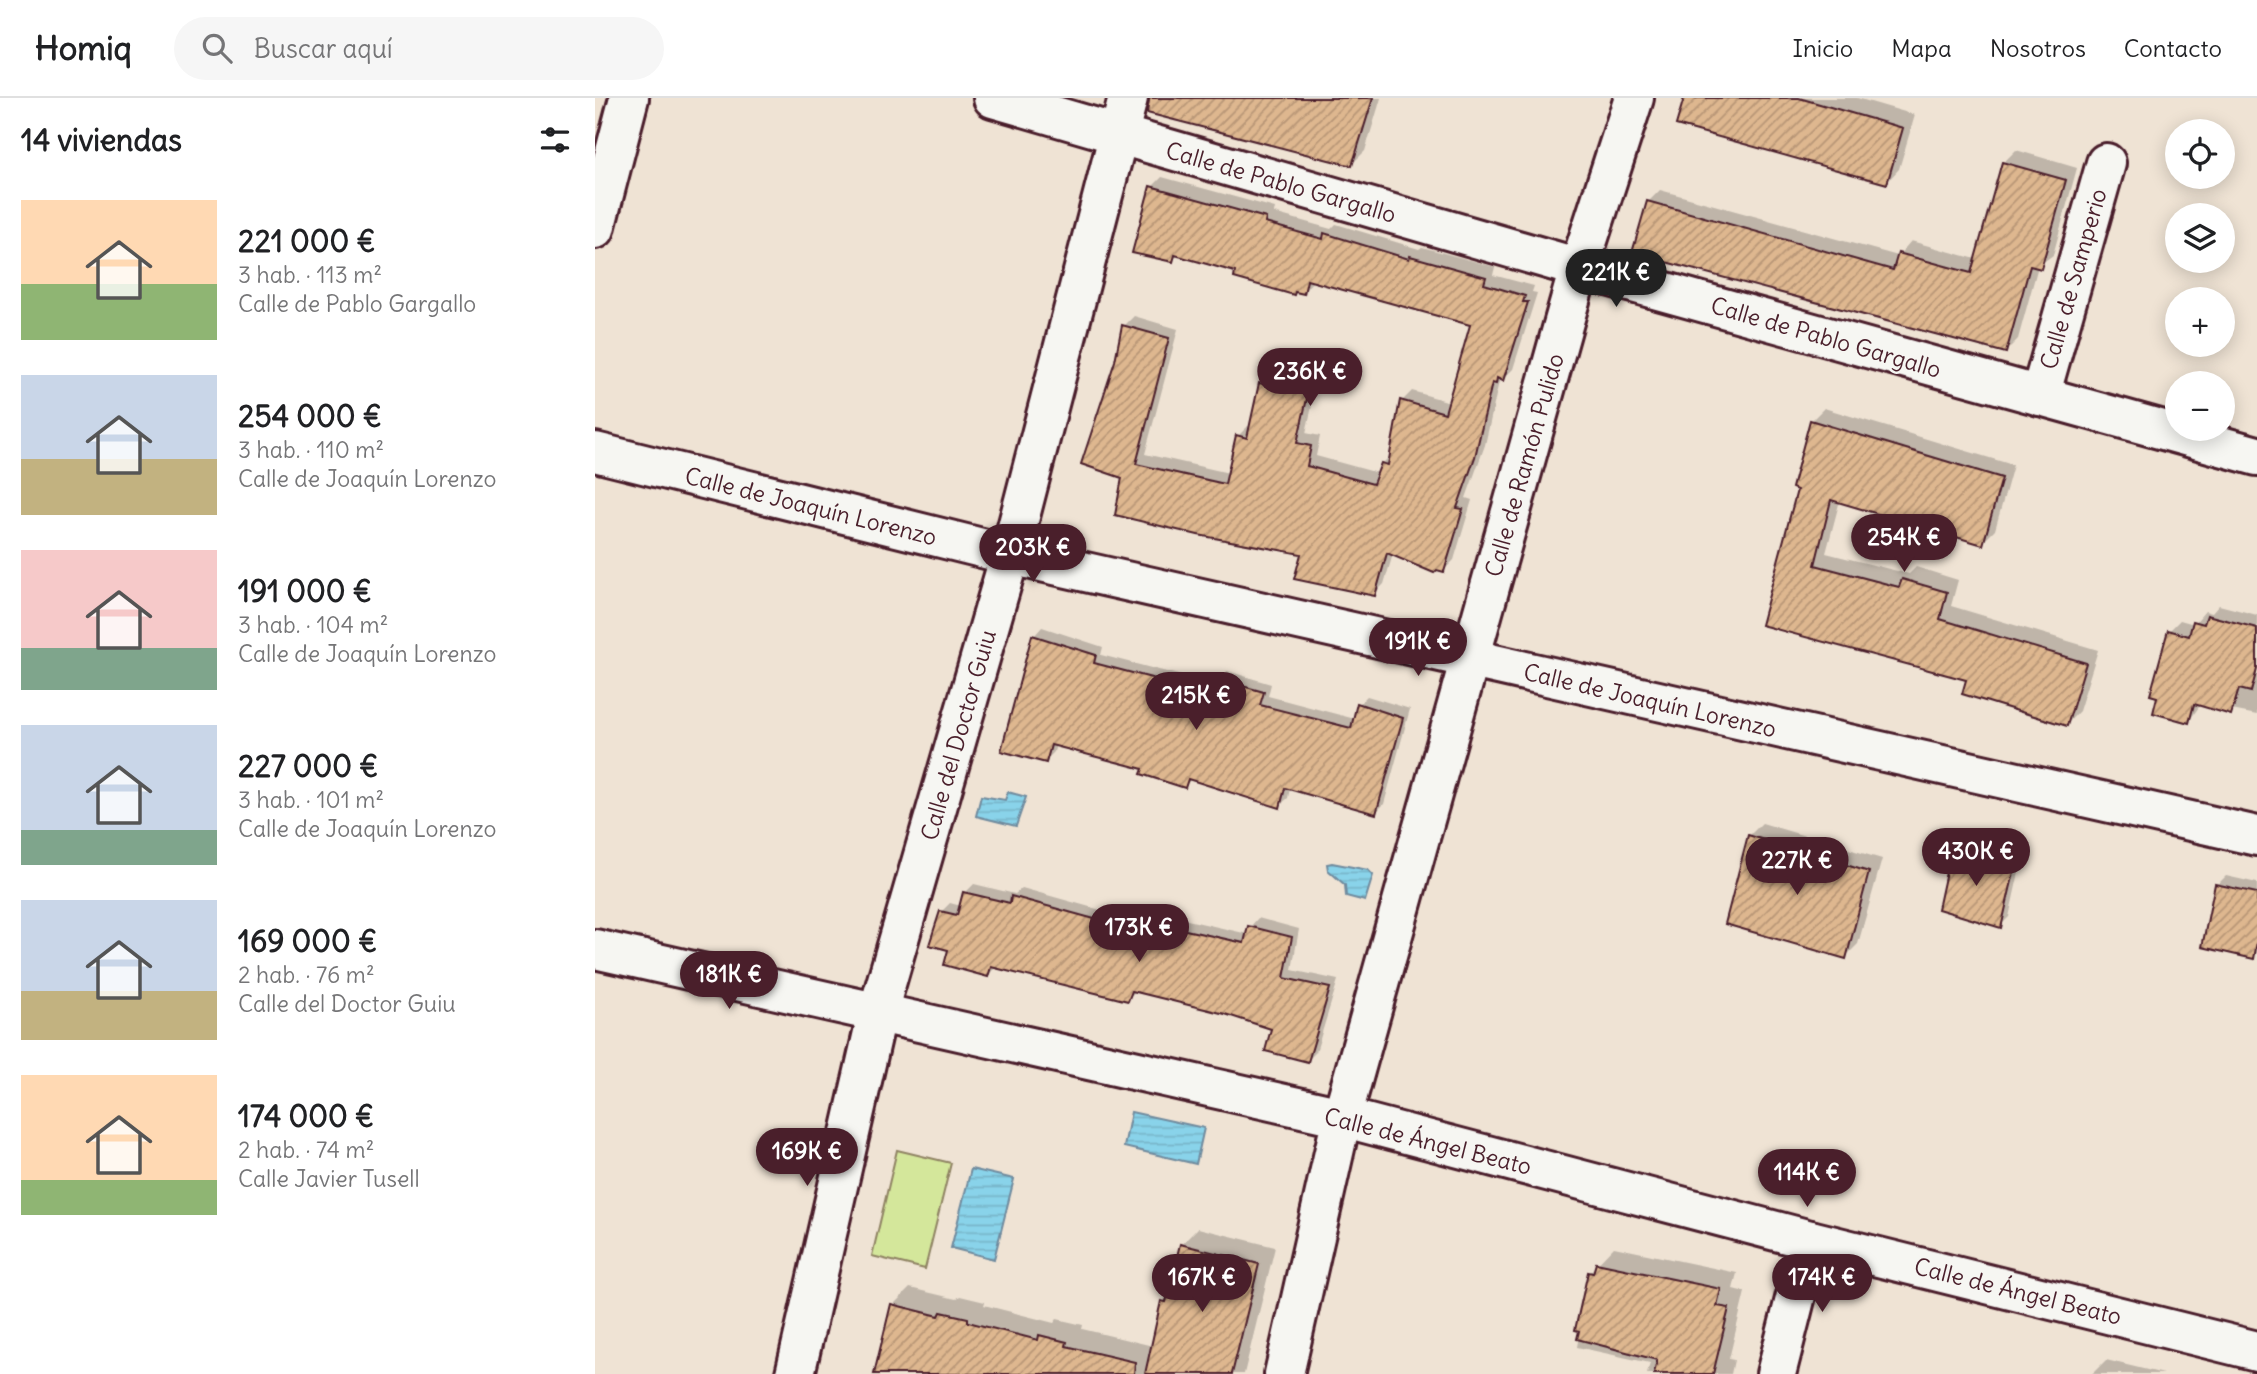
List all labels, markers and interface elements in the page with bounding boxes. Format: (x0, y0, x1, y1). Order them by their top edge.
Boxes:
search box (174, 17, 664, 80)
text: Homiq (35, 27, 132, 69)
icon: search (198, 29, 236, 67)
text: Buscar aquí (254, 32, 393, 65)
text: Inicio (1793, 33, 1853, 63)
text: Mapa (1891, 33, 1952, 63)
text: Nosotros (1990, 33, 2086, 63)
text: Contacto (2124, 33, 2222, 63)
map controls (2165, 119, 2235, 441)
button: locate (2165, 119, 2235, 189)
text: 14 viviendas (21, 121, 182, 159)
icon: filters (536, 121, 574, 159)
street label: Calle de Pablo Gargallo (1162, 135, 1400, 229)
street label: Calle de Samperio (2033, 185, 2113, 373)
button: layers (2165, 203, 2235, 273)
text: 221 000 € (238, 222, 376, 260)
icon: home (77, 228, 161, 312)
pin: 221K € (1559, 250, 1673, 309)
text: 221K € (1582, 257, 1650, 286)
text: 3 hab. · 113 m² (238, 260, 382, 289)
button: + (2165, 287, 2235, 357)
text: Calle de Pablo Gargallo (238, 289, 476, 318)
street label: Calle de Pablo Gargallo (1707, 290, 1945, 384)
pin: 236K € (1253, 348, 1367, 408)
street label: Calle de Ramón Pulido (1478, 350, 1570, 580)
text: 236K € (1273, 356, 1347, 385)
button: − (2165, 371, 2235, 441)
text: 254 000 € (238, 397, 382, 435)
icon: home (77, 403, 161, 487)
text: 3 hab. · 110 m² (238, 435, 384, 464)
street label: Calle de Joaquín Lorenzo (682, 461, 940, 551)
text: Calle de Joaquín Lorenzo (238, 464, 497, 493)
pin: 254K € (1847, 514, 1961, 574)
text: 254K € (1867, 522, 1941, 551)
pin: 203K € (976, 524, 1090, 584)
text: 203K € (995, 532, 1071, 561)
text: 191 000 € (238, 572, 372, 610)
icon: home (77, 578, 161, 662)
text: 3 hab. · 104 m² (238, 610, 388, 639)
pin: 191K € (1361, 618, 1475, 678)
street label: Calle del Doctor Guiu (914, 626, 1002, 844)
text: 191K € (1385, 626, 1451, 655)
text: Calle de Joaquín Lorenzo (238, 639, 497, 668)
street label: Calle de Joaquín Lorenzo (1521, 657, 1779, 743)
pin: 215K € (1139, 672, 1253, 732)
text: 215K € (1161, 680, 1231, 709)
text: 227 000 € (238, 747, 378, 785)
icon: home (77, 753, 161, 837)
text: 3 hab. · 101 m² (238, 785, 384, 814)
text: Calle de Joaquín Lorenzo (238, 814, 497, 843)
pin: 430K € (1919, 828, 2033, 888)
text: 430K € (1938, 836, 2014, 865)
pin: 227K € (1740, 838, 1854, 897)
text: 227K € (1762, 845, 1832, 874)
pin: 173K € (1082, 904, 1196, 964)
text: 173K € (1105, 912, 1173, 941)
text: 169 000 € (238, 922, 377, 960)
icon: home (77, 928, 161, 1012)
pin: 181K € (672, 951, 786, 1011)
text: 181K € (696, 959, 762, 988)
text: 2 hab. · 76 m² (238, 960, 374, 989)
text: Calle del Doctor Guiu (238, 989, 456, 1018)
text: 174 000 € (238, 1097, 374, 1135)
street label: Calle de Ángel Beato (1321, 1101, 1535, 1181)
icon: home (77, 1103, 161, 1187)
pin: 169K € (750, 1128, 864, 1188)
text: 2 hab. · 74 m² (238, 1135, 374, 1164)
text: 169K € (772, 1136, 842, 1165)
pin: 114K € (1750, 1150, 1864, 1209)
text: 114K € (1774, 1157, 1840, 1186)
text: Calle Javier Tusell (238, 1164, 420, 1193)
street label: Calle de Ángel Beato (1911, 1251, 2125, 1331)
pin: 167K € (1145, 1254, 1259, 1314)
pin: 174K € (1765, 1254, 1879, 1314)
text: 167K € (1168, 1262, 1236, 1291)
text: 174K € (1788, 1262, 1856, 1291)

